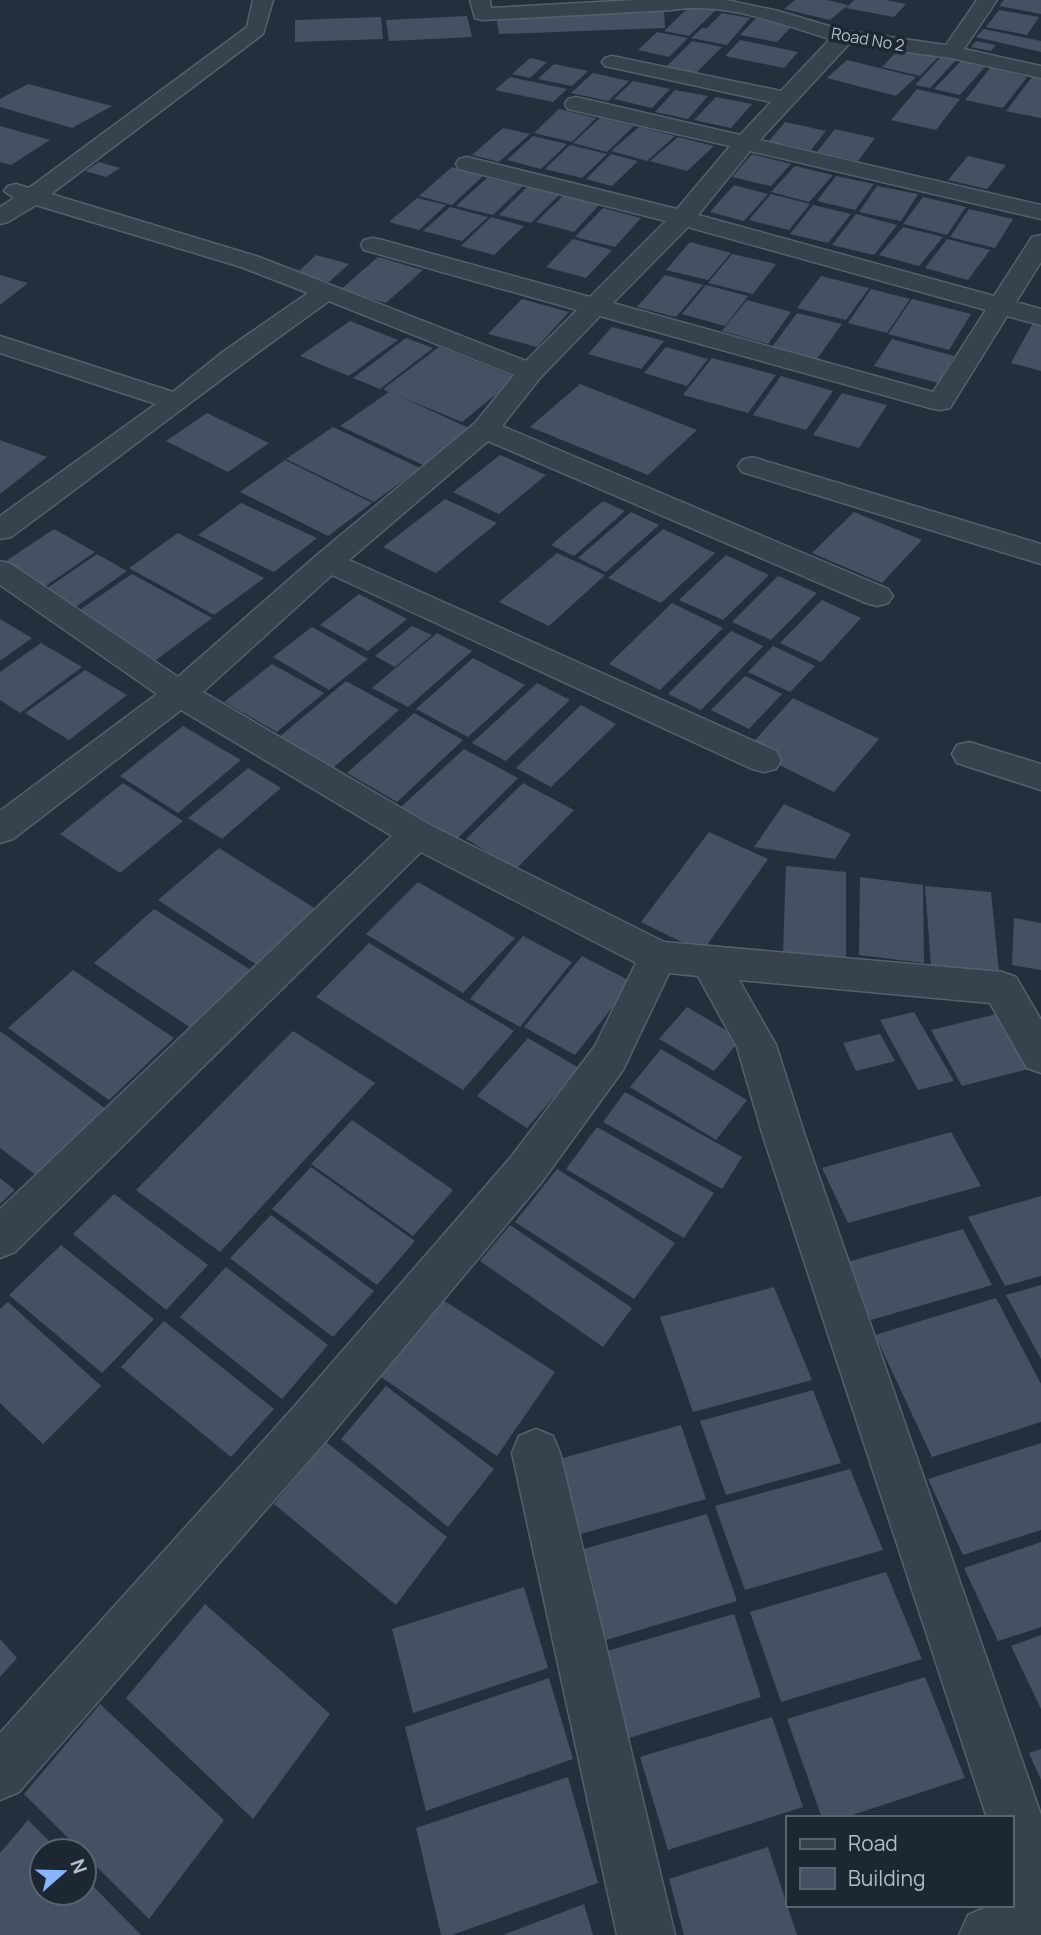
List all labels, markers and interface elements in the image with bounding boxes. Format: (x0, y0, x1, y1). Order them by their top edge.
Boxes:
street label: Road No 2 (830, 22, 906, 56)
legend (786, 1816, 1013, 1907)
text: Road (848, 1829, 898, 1857)
north arrow (28, 1837, 98, 1907)
text: N (64, 1855, 94, 1877)
text: Building (848, 1864, 925, 1892)

